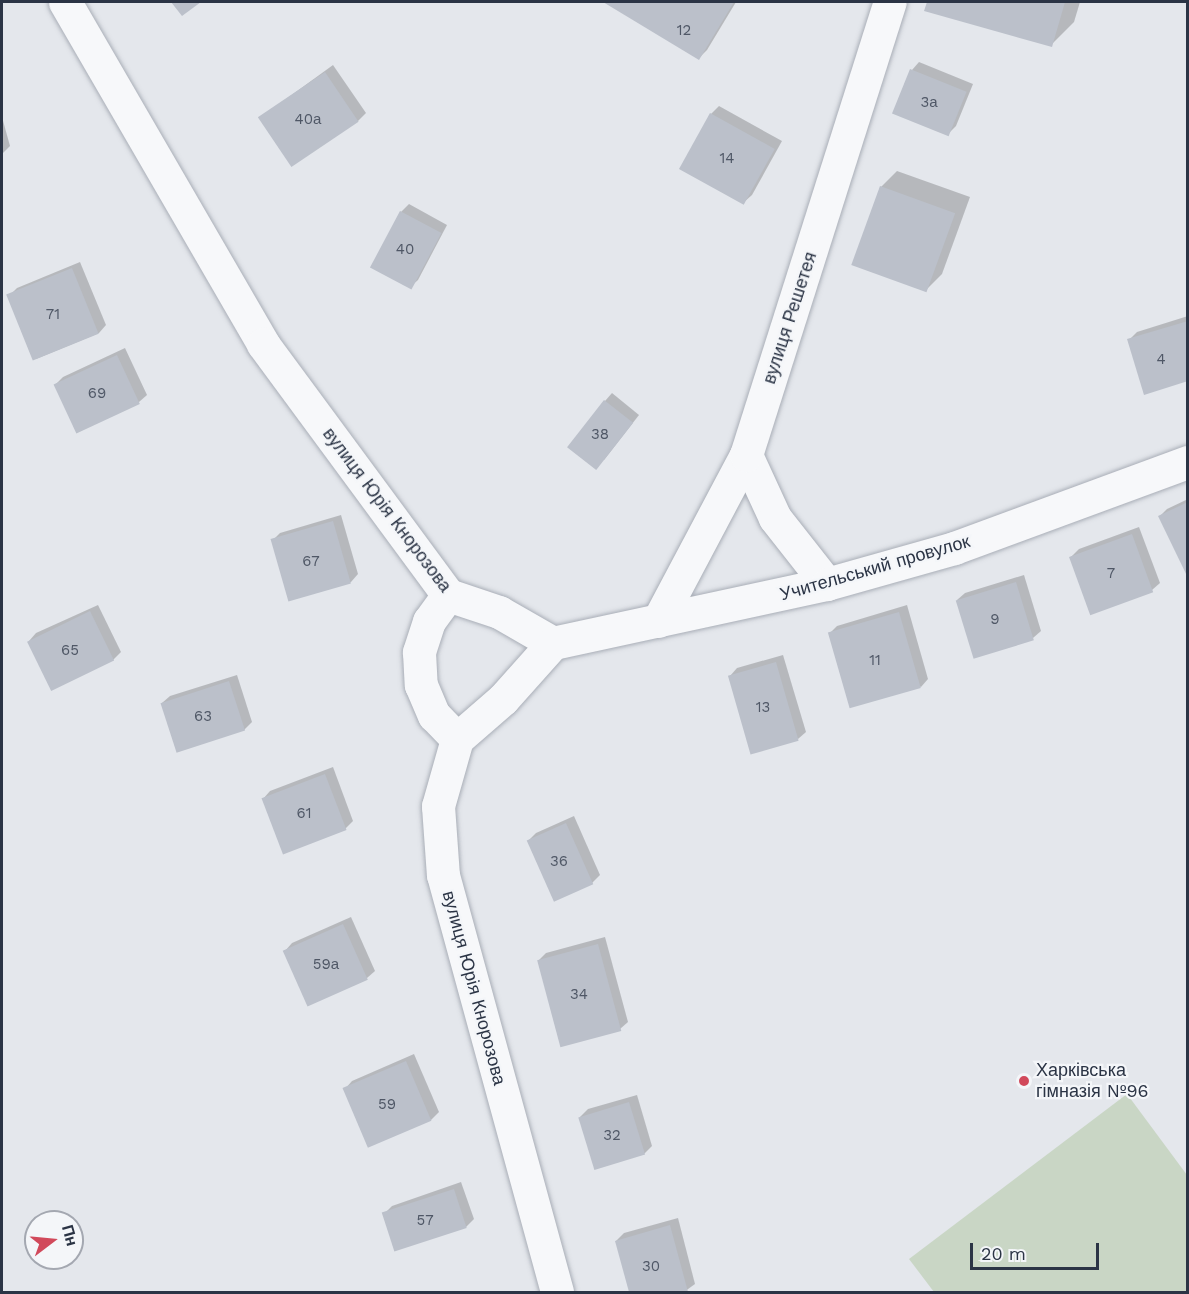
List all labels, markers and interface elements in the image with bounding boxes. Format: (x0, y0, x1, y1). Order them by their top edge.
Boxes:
house number: 12 (677, 22, 691, 40)
house number: 3а (920, 94, 938, 112)
house number: 40а (295, 111, 321, 129)
house number: 14 (719, 150, 735, 168)
house number: 40 (396, 241, 414, 259)
street label: вулиця Решетея (758, 249, 822, 387)
house number: 71 (46, 306, 60, 324)
house number: 4 (1156, 351, 1166, 369)
house number: 69 (88, 385, 106, 403)
street label: вулиця Юрія Кнорозова (318, 424, 456, 596)
house number: 38 (591, 426, 609, 444)
street label: Учительський провулок (777, 530, 973, 606)
house number: 67 (302, 553, 320, 571)
house number: 7 (1107, 565, 1115, 583)
house number: 9 (990, 611, 1000, 629)
house number: 65 (61, 642, 79, 660)
house number: 11 (869, 652, 881, 670)
house number: 13 (756, 699, 770, 717)
house number: 63 (194, 708, 212, 726)
house number: 61 (297, 805, 311, 823)
house number: 36 (550, 853, 568, 871)
street label: вулиця Юрія Кнорозова (438, 888, 510, 1088)
house number: 59а (313, 956, 339, 974)
house number: 34 (570, 986, 588, 1004)
place label: Харківська гімназія №96 (1036, 1060, 1149, 1102)
marker: Харківська гімназія №96 (1017, 1074, 1031, 1088)
house number: 59 (378, 1096, 396, 1114)
house number: 32 (603, 1127, 621, 1145)
north arrow (24, 1210, 84, 1270)
house number: 57 (416, 1212, 434, 1230)
text: Пн (58, 1223, 82, 1248)
scale bar (973, 1231, 1102, 1269)
text: 20 m (981, 1243, 1026, 1264)
house number: 30 (642, 1258, 660, 1276)

